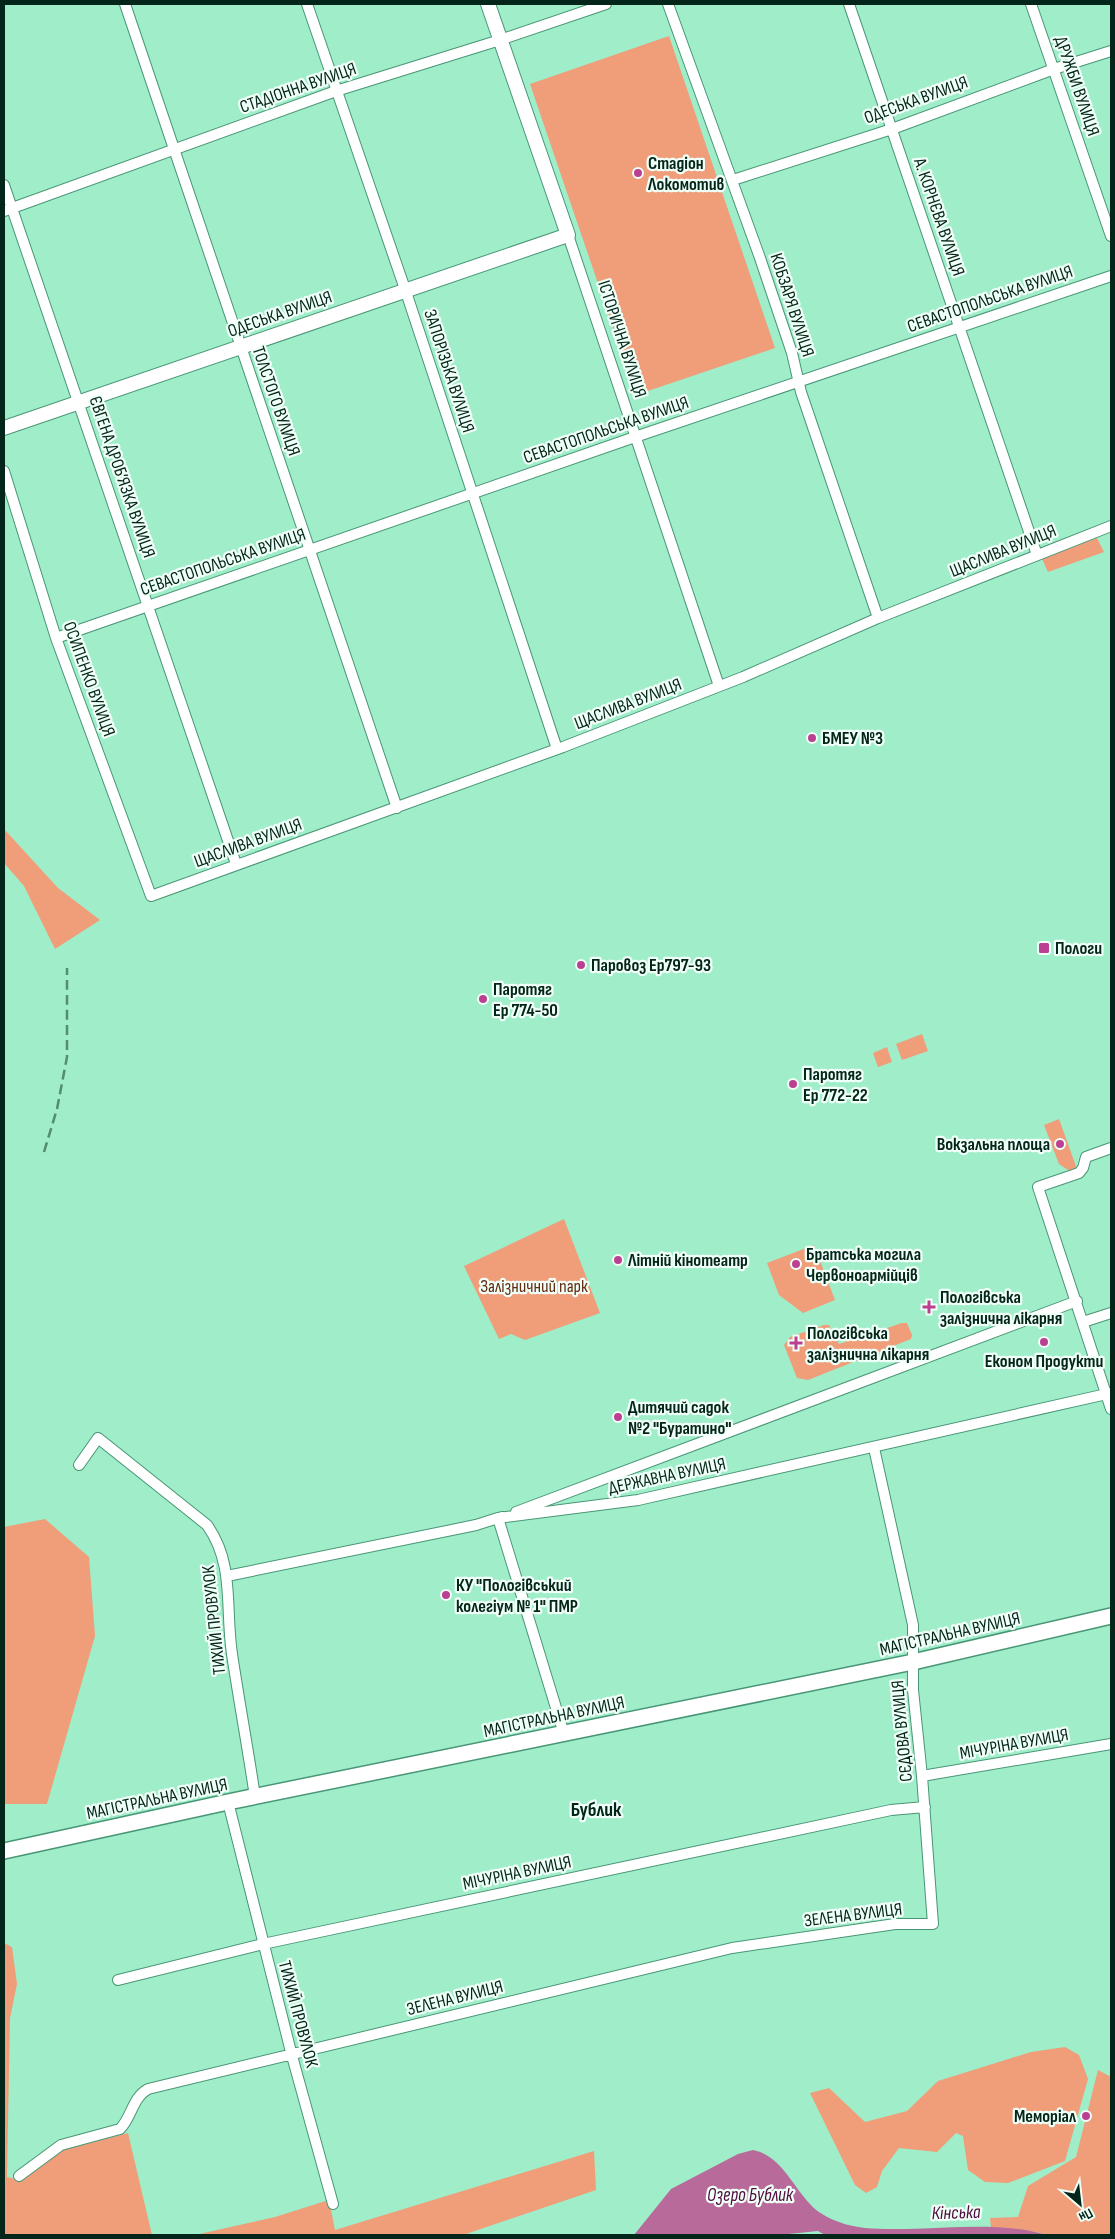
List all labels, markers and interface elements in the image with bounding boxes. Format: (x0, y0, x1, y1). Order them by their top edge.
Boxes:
street label: ДРУЖБИ ВУЛИЦЯ (1050, 33, 1104, 139)
street label: СТАДІОННА ВУЛИЦЯ (237, 58, 359, 118)
street label: ОДЕСЬКА ВУЛИЦЯ (861, 72, 971, 128)
place label: Стадіон Локомотив (647, 153, 725, 195)
street label: А. КОРНЄВА ВУЛИЦЯ (909, 154, 969, 279)
marker: Стадіон Локомотив (632, 167, 644, 179)
street label: КОБЗАРЯ ВУЛИЦЯ (765, 251, 819, 359)
street label: СЕВАСТОПОЛЬСЬКА ВУЛИЦЯ (905, 261, 1075, 337)
street label: ІСТОРИЧНА ВУЛИЦЯ (593, 278, 651, 400)
street label: ОДЕСЬКА ВУЛИЦЯ (225, 286, 335, 342)
street label: ЗАПОРІЗЬКА ВУЛИЦЯ (419, 307, 479, 435)
street label: ТОЛСТОГО ВУЛИЦЯ (247, 344, 305, 458)
street label: СЕВАСТОПОЛЬСЬКА ВУЛИЦЯ (521, 392, 691, 468)
street label: ЄВГЕНА ДРОБ’ЯЗКА ВУЛИЦЯ (85, 394, 159, 560)
street label: ЩАСЛИВА ВУЛИЦЯ (947, 520, 1059, 582)
street label: СЕВАСТОПОЛЬСЬКА ВУЛИЦЯ (138, 524, 308, 600)
street label: ОСИПЕНКО ВУЛИЦЯ (59, 619, 119, 739)
street label: ЩАСЛИВА ВУЛИЦЯ (571, 674, 685, 734)
place label: БМЕУ №3 (822, 728, 883, 749)
marker: БМЕУ №3 (806, 732, 818, 744)
street label: ЩАСЛИВА ВУЛИЦЯ (191, 814, 305, 872)
place label: Пологи (1055, 938, 1102, 959)
marker: Пологи (1037, 941, 1051, 955)
place label: Паровоз Ер797-93 (591, 955, 711, 976)
marker: Паровоз Ер797-93 (575, 959, 587, 971)
place label: Паротяг Ер 774-50 (493, 979, 558, 1021)
marker: Паротяг Ер 774-50 (477, 993, 489, 1005)
place label: Паротяг Ер 772-22 (803, 1064, 868, 1106)
marker: Паротяг Ер 772-22 (787, 1078, 799, 1090)
place label: Вокзальна площа (937, 1134, 1050, 1155)
marker: Вокзальна площа (1054, 1138, 1066, 1150)
place label: Братська могила Червоноармійців (806, 1244, 921, 1286)
place label: Літній кінотеатр (627, 1250, 748, 1271)
marker: Літній кінотеатр (612, 1254, 624, 1266)
marker: Братська могила Червоноармійців (790, 1258, 802, 1270)
park label: Залізничний парк (480, 1276, 588, 1297)
place label: Пологiвська залiзнична лiкарня (940, 1287, 1062, 1329)
marker: Пологiвська залiзнична лiкарня (922, 1300, 936, 1314)
place label: Пологівська залізнична лікарня (807, 1323, 929, 1365)
marker: Пологівська залізнична лікарня (789, 1336, 803, 1350)
marker: Економ Продукти (1038, 1336, 1050, 1348)
place label: Економ Продукти (985, 1351, 1103, 1372)
place label: Дитячий садок №2 "Буратино" (628, 1397, 732, 1439)
marker: Дитячий садок №2 "Буратино" (612, 1411, 624, 1423)
street label: ДЕРЖАВНА ВУЛИЦЯ (606, 1453, 728, 1499)
street label: ТИХИЙ ПРОВУЛОК (198, 1563, 230, 1676)
place label: КУ "Пологівський колегіум № 1" ПМР (456, 1575, 578, 1617)
marker: КУ "Пологівський колегіум № 1" ПМР (440, 1589, 452, 1601)
street label: МАГІСТРАЛЬНА ВУЛИЦЯ (878, 1608, 1022, 1660)
street label: СЄДОВА ВУЛИЦЯ (887, 1679, 917, 1783)
street label: МАГІСТРАЛЬНА ВУЛИЦЯ (482, 1692, 626, 1742)
street label: МІЧУРІНА ВУЛИЦЯ (958, 1724, 1070, 1764)
street label: МАГІСТРАЛЬНА ВУЛИЦЯ (85, 1774, 229, 1824)
district label: Бублик (571, 1798, 622, 1822)
street label: МІЧУРІНА ВУЛИЦЯ (461, 1851, 573, 1895)
street label: ЗЕЛЕНА ВУЛИЦЯ (803, 1899, 903, 1931)
street label: ТИХИЙ ПРОВУЛОК (274, 1958, 323, 2071)
street label: ЗЕЛЕНА ВУЛИЦЯ (405, 1976, 505, 2020)
place label: Меморіал (1014, 2106, 1077, 2127)
marker: Меморіал (1080, 2110, 1092, 2122)
north arrow (1055, 2179, 1105, 2229)
water label: Озеро Бублик (707, 2184, 794, 2207)
water label: Кінська (931, 2201, 981, 2225)
text: Пн (1076, 2204, 1096, 2226)

